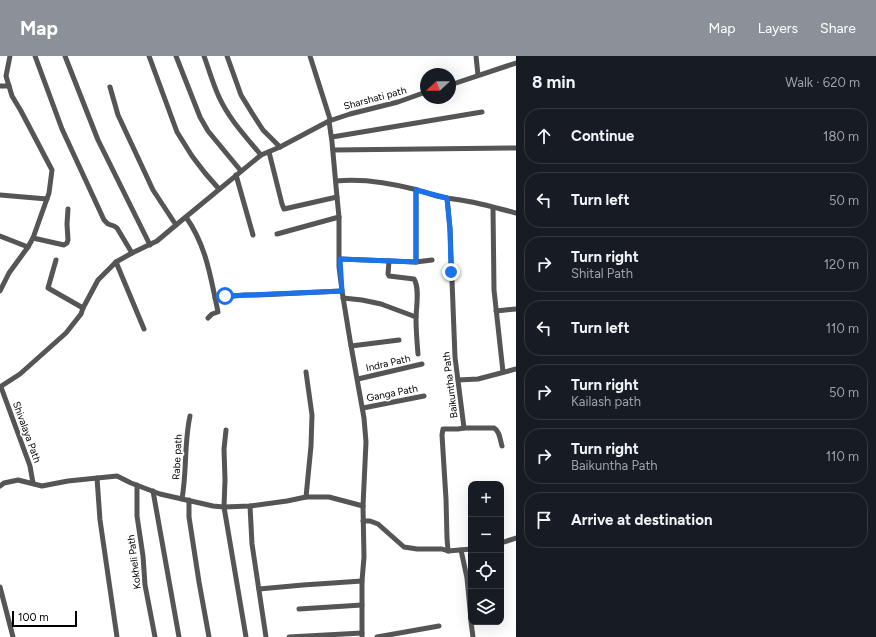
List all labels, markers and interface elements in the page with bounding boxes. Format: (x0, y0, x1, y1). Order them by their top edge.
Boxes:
text: Map (20, 17, 58, 40)
text: Map (708, 20, 736, 37)
text: Layers (758, 20, 798, 37)
text: Share (820, 20, 856, 37)
north arrow (420, 68, 456, 104)
text: 8 min (532, 72, 575, 92)
text: Walk · 620 m (785, 75, 860, 90)
street label: Sharshati path (342, 83, 408, 113)
icon: ahead (533, 125, 555, 147)
text: Continue (571, 127, 634, 145)
text: 180 m (823, 129, 859, 144)
icon: left (533, 189, 555, 211)
text: Turn left (571, 191, 629, 209)
text: 50 m (829, 193, 859, 208)
text: Turn right (571, 248, 639, 266)
icon: right (533, 253, 555, 275)
text: 120 m (824, 257, 859, 272)
route end (442, 263, 460, 281)
text: Shital Path (571, 266, 633, 281)
route start (216, 287, 234, 305)
icon: left (533, 317, 555, 339)
text: Turn left (571, 319, 629, 337)
text: 110 m (826, 321, 859, 336)
street label: Indra Path (364, 351, 412, 374)
street label: Baikuntha Path (439, 351, 461, 419)
text: Turn right (571, 376, 639, 394)
icon: right (533, 381, 555, 403)
street label: Ganga Path (365, 382, 419, 404)
text: 50 m (829, 385, 859, 400)
text: Kailash path (571, 394, 641, 409)
street label: Shivalaya Path (10, 400, 44, 465)
street label: Rabe path (169, 434, 185, 480)
text: Turn right (571, 440, 639, 458)
icon: right (533, 445, 555, 467)
text: 110 m (826, 449, 859, 464)
text: Baikuntha Path (571, 458, 658, 473)
map controls (468, 481, 504, 625)
button: + (468, 481, 504, 517)
icon: arrive (533, 509, 555, 531)
text: Arrive at destination (571, 511, 712, 529)
button: − (468, 517, 504, 553)
street label: Kokheli Path (124, 534, 144, 590)
button: locate (468, 553, 504, 589)
button: layers (468, 589, 504, 625)
scale bar (12, 609, 77, 628)
text: 100 m (18, 611, 49, 624)

